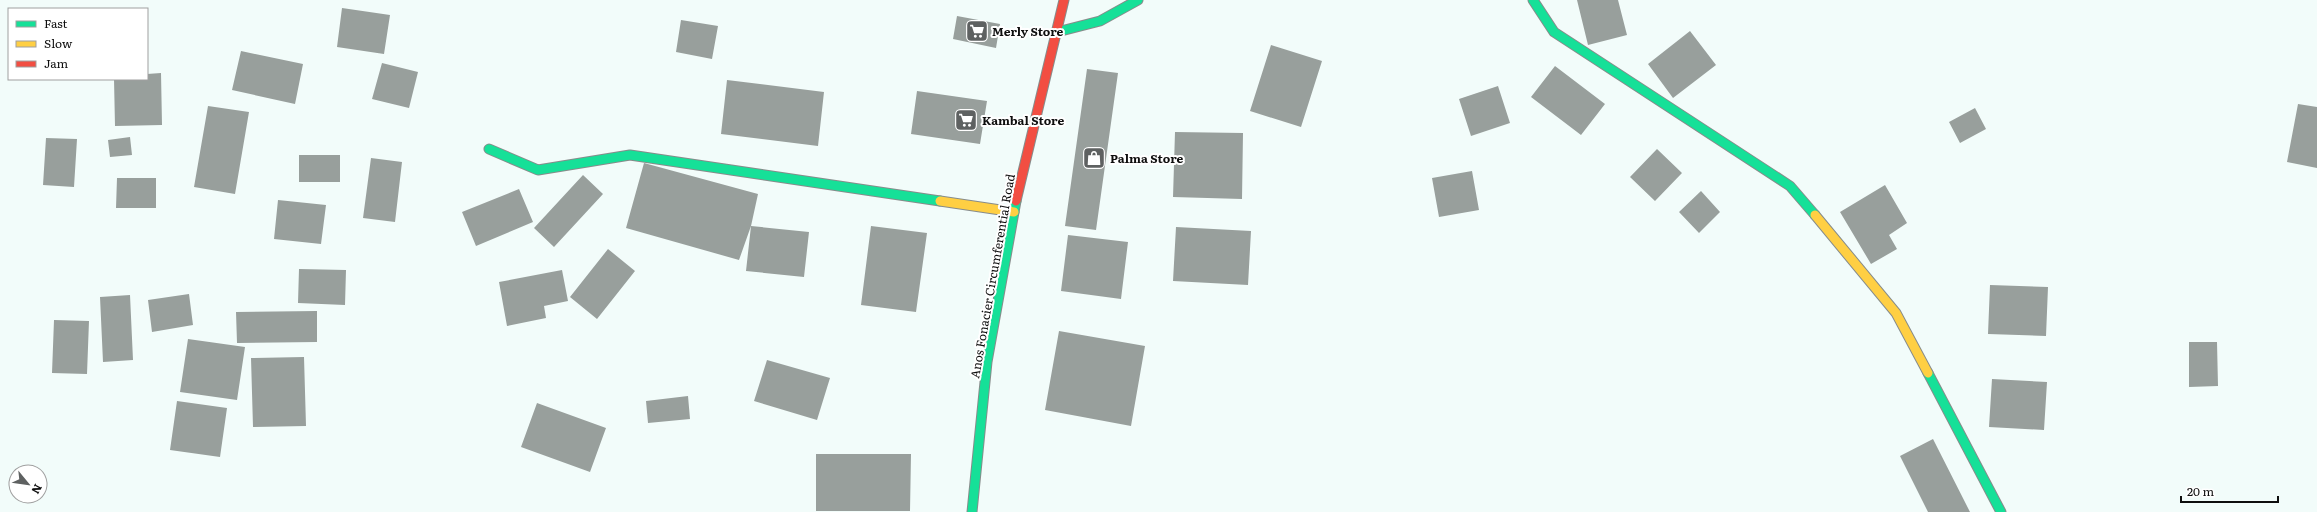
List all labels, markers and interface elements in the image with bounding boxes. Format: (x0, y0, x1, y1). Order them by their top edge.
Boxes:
legend (8, 8, 148, 80)
text: Fast (44, 14, 68, 32)
supermarket icon: Merly Store (964, 18, 990, 44)
place label: Merly Store (992, 22, 1064, 40)
text: Slow (44, 34, 73, 52)
text: Jam (44, 54, 69, 72)
supermarket icon: Kambal Store (953, 107, 979, 133)
place label: Kambal Store (982, 111, 1064, 129)
shop icon: Palma Store (1081, 145, 1107, 171)
place label: Palma Store (1110, 149, 1183, 167)
street label: Anos Fonacier Circumferential Road (965, 172, 1019, 380)
north arrow (8, 464, 48, 504)
scale bar (2181, 478, 2278, 504)
text: N (28, 481, 47, 497)
text: 20 m (2187, 482, 2214, 500)

